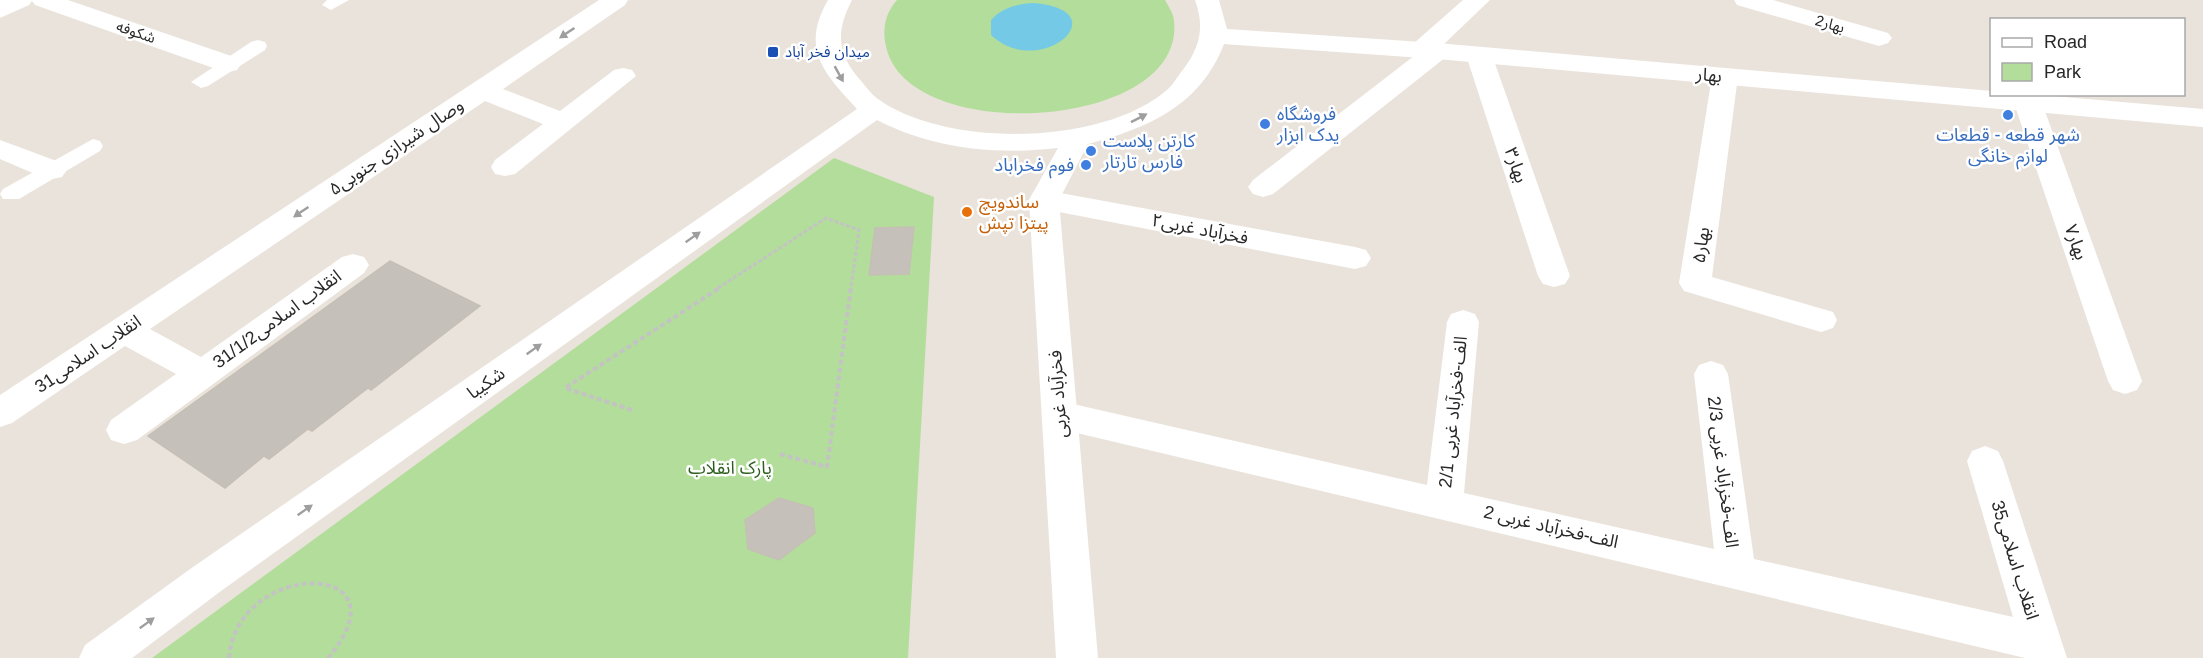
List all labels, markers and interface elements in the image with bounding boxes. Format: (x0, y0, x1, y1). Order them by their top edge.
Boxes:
street label: 2بهار (1813, 11, 1847, 37)
street label: شکوفه (114, 17, 158, 47)
legend (1990, 18, 2185, 96)
one-way arrow (559, 27, 575, 38)
text: Road (2044, 32, 2087, 52)
place label: میدان فخر آباد (785, 43, 870, 61)
marker: میدان فخر آباد (766, 45, 780, 59)
text: Park (2044, 62, 2082, 82)
street label: بهار (1694, 64, 1723, 87)
one-way arrow (834, 66, 844, 83)
street label: ۵وصال شیرازی جنوبی (325, 95, 468, 200)
place label: فروشگاه یدک ابزار (1276, 104, 1339, 146)
marker: شهر قطعه - قطعات لوازم خانگی (2001, 108, 2015, 122)
one-way arrow (1131, 113, 1148, 123)
marker: فروشگاه یدک ابزار (1258, 117, 1272, 131)
place label: شهر قطعه - قطعات لوازم خانگی (1936, 125, 2080, 170)
place label: کارتن پلاست فارس تارتار (1102, 131, 1196, 173)
marker: کارتن پلاست فارس تارتار (1084, 144, 1098, 158)
street label: بهار۳ (1500, 145, 1531, 186)
place label: فوم فخراباد (995, 155, 1074, 179)
marker: فوم فخراباد (1079, 158, 1093, 172)
place label: ساندویچ پیتزا تپش (979, 192, 1049, 234)
marker: ساندویچ پیتزا تپش (960, 205, 974, 219)
one-way arrow (293, 206, 309, 218)
street label: ۲فخرآباد غربی (1150, 210, 1250, 249)
street label: بهار۷ (2060, 222, 2091, 263)
street label: بهار۵ (1689, 226, 1714, 264)
one-way arrow (685, 232, 701, 243)
street label: 31/1/2انقلاب اسلامی (209, 266, 346, 373)
street label: 31انقلاب اسلامی (31, 311, 145, 398)
street label: 2/1 الف-فخرآباد غربی (1435, 335, 1472, 489)
one-way arrow (525, 343, 541, 355)
street label: فخرآباد غربی (1045, 349, 1072, 439)
street label: شکیبا (463, 363, 509, 403)
street label: 2/3 الف-فخرآباد غربی (1703, 395, 1742, 549)
park label: پارک انقلاب (688, 458, 772, 479)
street label: 35انقلاب اسلامی (1986, 498, 2043, 622)
street label: 2 الف-فخرآباد غربی (1482, 502, 1620, 553)
one-way arrow (297, 504, 313, 516)
one-way arrow (139, 618, 154, 630)

